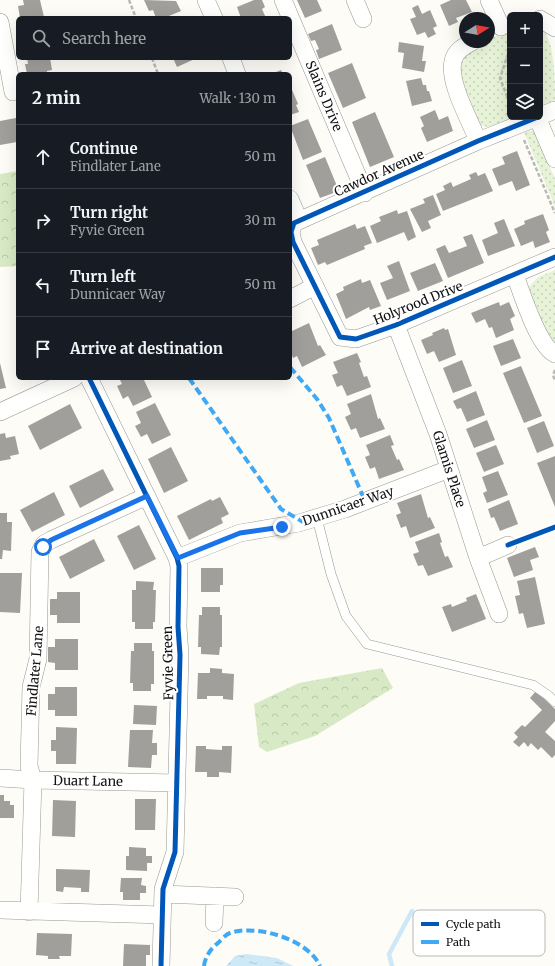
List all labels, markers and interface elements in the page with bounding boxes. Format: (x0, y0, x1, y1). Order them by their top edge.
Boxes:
north arrow (459, 12, 495, 48)
map controls (507, 12, 543, 120)
button: + (507, 12, 543, 48)
search box (16, 16, 292, 60)
icon: search (30, 27, 52, 49)
text: Search here (62, 29, 146, 48)
button: − (507, 48, 543, 84)
street label: Slains Drive (302, 58, 347, 134)
button: layers (507, 84, 543, 120)
text: 2 min (32, 87, 80, 109)
text: Walk · 130 m (199, 90, 276, 107)
text: Continue (70, 139, 138, 158)
icon: ahead (32, 146, 54, 168)
street label: Cawdor Avenue (332, 146, 427, 200)
text: 50 m (244, 148, 276, 165)
text: Findlater Lane (70, 158, 161, 175)
text: Turn right (70, 203, 148, 222)
icon: right (32, 210, 54, 232)
text: 30 m (244, 212, 276, 229)
text: Fyvie Green (70, 222, 145, 239)
text: Turn left (70, 267, 136, 286)
icon: left (32, 274, 54, 296)
text: 50 m (244, 276, 276, 293)
street label: Holyrood Drive (371, 277, 465, 329)
text: Dunnicaer Way (70, 286, 165, 303)
icon: arrive (32, 338, 54, 360)
text: Arrive at destination (70, 339, 223, 358)
street label: Glamis Place (429, 429, 469, 510)
street label: Dunnicaer Way (300, 482, 396, 530)
route end (273, 518, 291, 536)
route start (34, 538, 52, 556)
street label: Findlater Lane (23, 625, 47, 717)
street label: Fyvie Green (159, 625, 177, 700)
street label: Duart Lane (53, 772, 123, 790)
legend (413, 910, 545, 956)
text: Cycle path (446, 917, 501, 931)
text: Path (446, 935, 471, 949)

